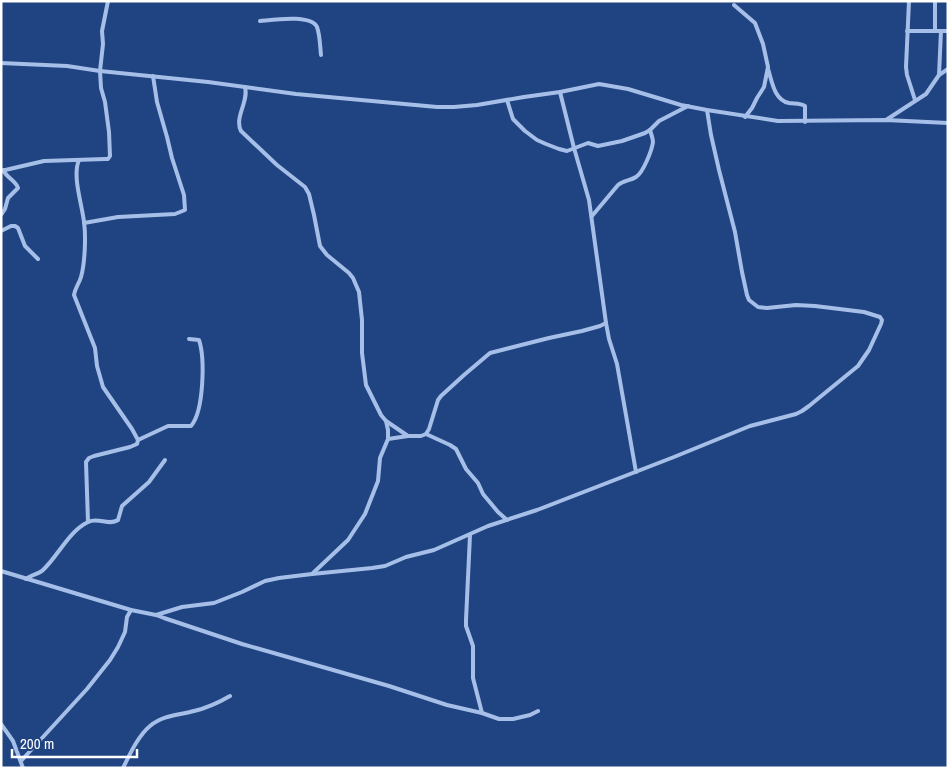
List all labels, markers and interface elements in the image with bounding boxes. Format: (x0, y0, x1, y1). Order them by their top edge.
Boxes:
scale bar (12, 726, 138, 758)
text: 200 m (20, 733, 54, 754)

